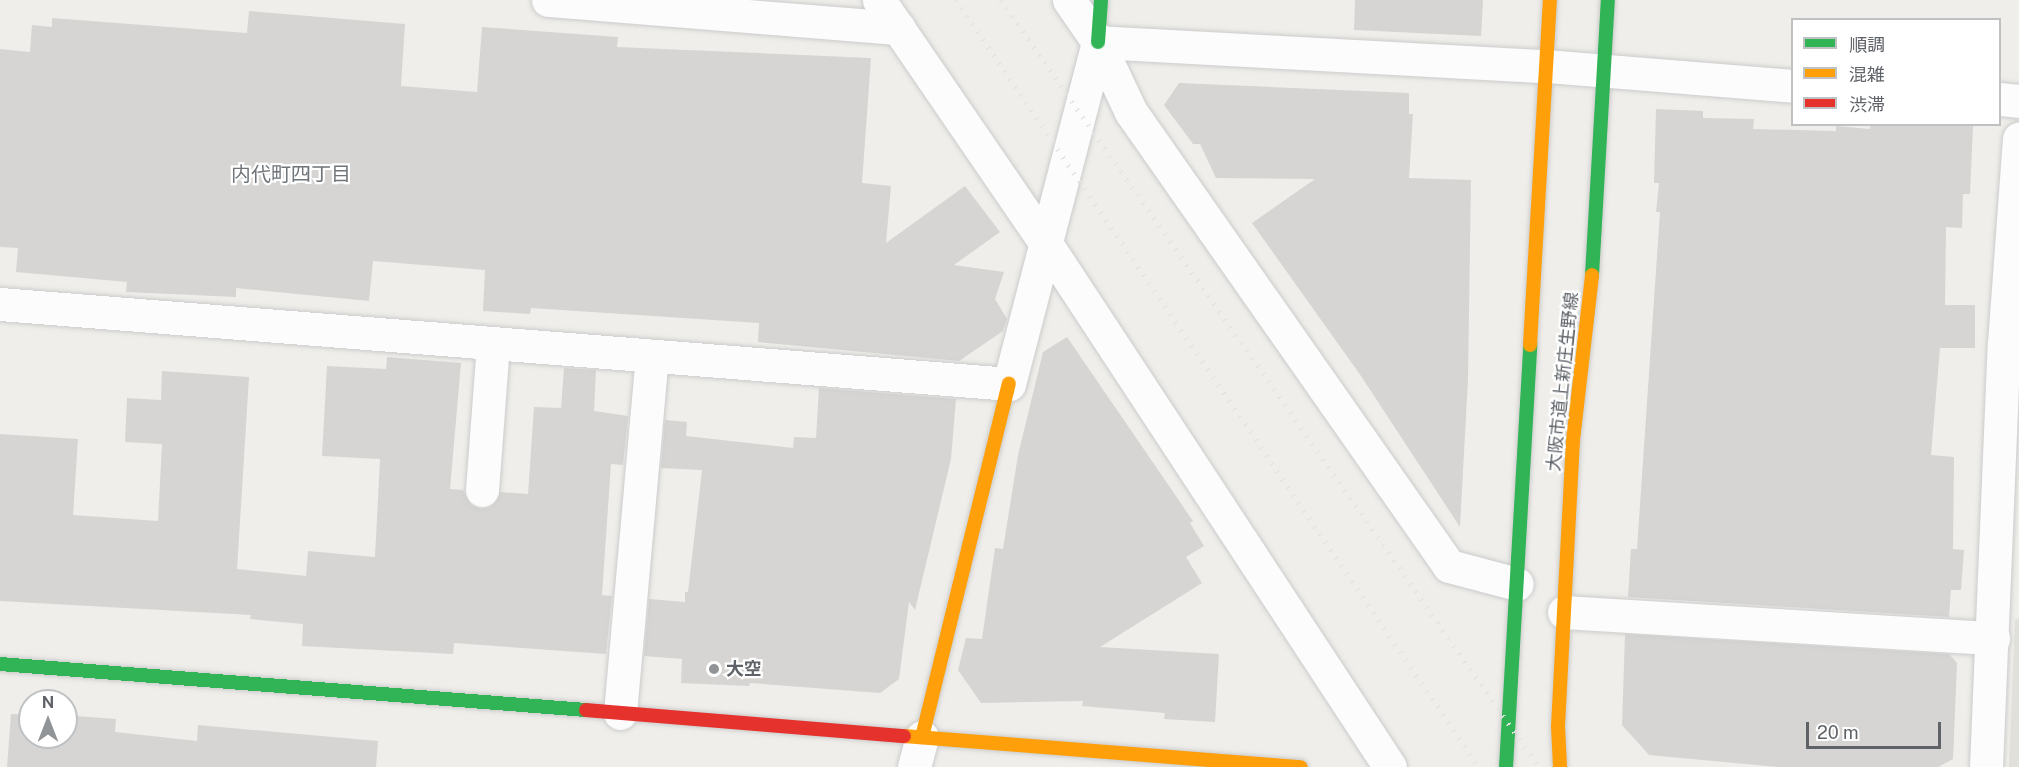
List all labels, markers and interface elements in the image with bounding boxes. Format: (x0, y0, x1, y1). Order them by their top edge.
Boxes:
legend (1791, 18, 2001, 126)
text: 順調 (1849, 34, 1885, 55)
text: 混雑 (1849, 64, 1885, 85)
text: 渋滞 (1849, 94, 1885, 115)
district label: 内代町四丁目 (231, 162, 351, 186)
street label: 大阪市道上新庄生野線 (1543, 291, 1583, 473)
place label: 大空 (726, 658, 762, 680)
marker: 大空 (707, 662, 721, 676)
north arrow (18, 689, 78, 749)
text: N (42, 693, 54, 712)
scale bar (1809, 710, 1944, 748)
text: 20 m (1817, 722, 1859, 743)

